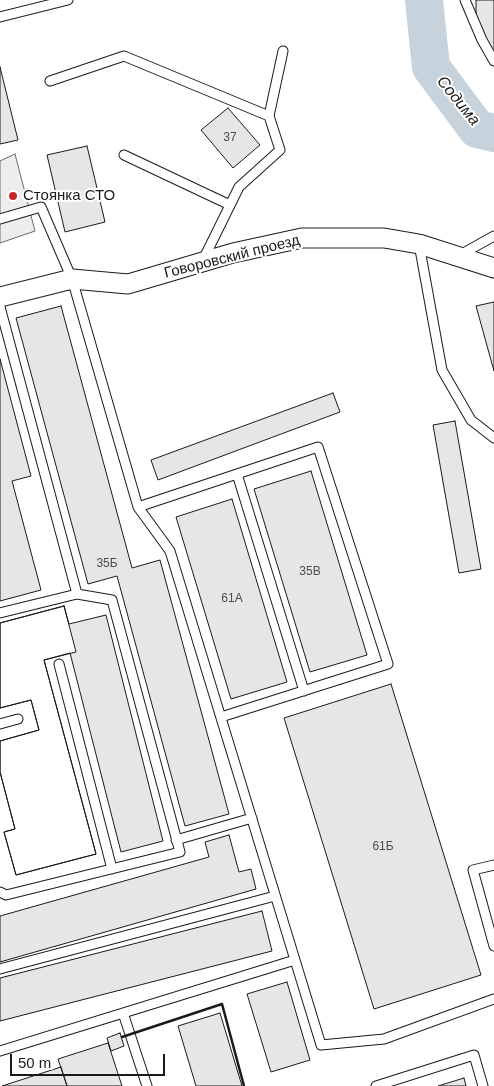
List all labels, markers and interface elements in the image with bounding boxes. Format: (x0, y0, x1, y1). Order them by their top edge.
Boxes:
water label: Содима (432, 72, 484, 130)
house number: 37 (223, 131, 237, 145)
place label: Стоянка СТО (23, 187, 115, 205)
marker: Стоянка СТО (7, 190, 19, 202)
street label: Говоровский проезд (162, 231, 302, 283)
house number: 35Б (96, 557, 118, 571)
house number: 35В (299, 565, 321, 579)
house number: 61А (221, 592, 243, 606)
house number: 61Б (372, 840, 394, 854)
scale bar (12, 1044, 168, 1076)
text: 50 m (18, 1054, 51, 1071)

